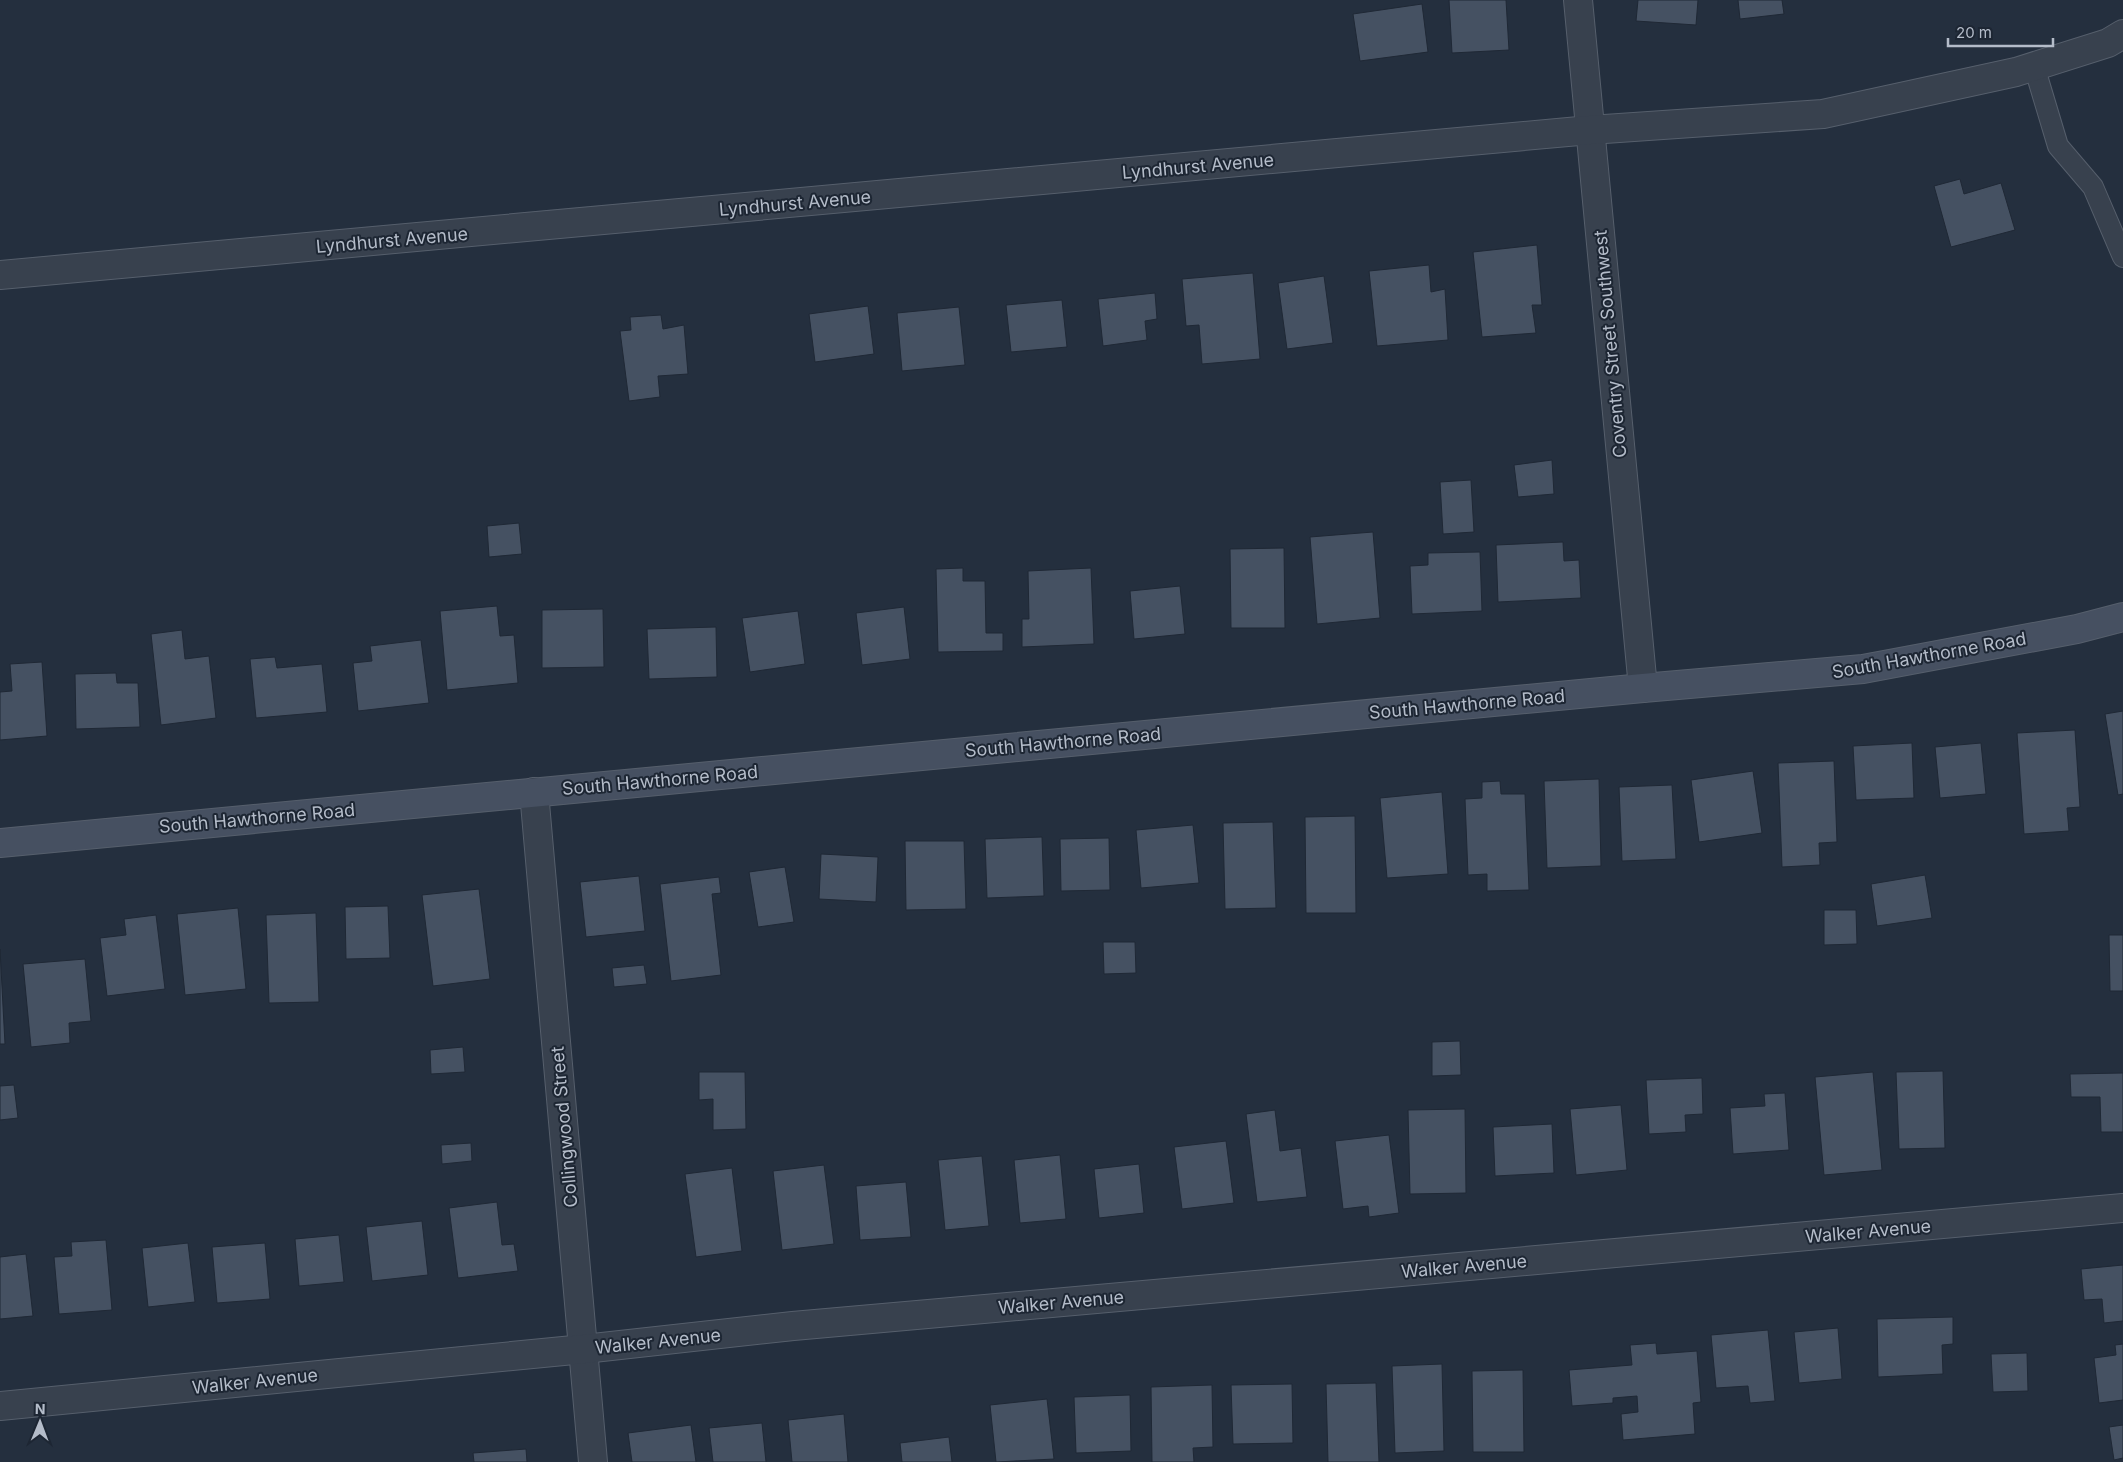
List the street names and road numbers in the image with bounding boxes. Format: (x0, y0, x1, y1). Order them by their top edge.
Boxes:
street label: Lyndhurst Avenue (1121, 149, 1275, 183)
street label: Lyndhurst Avenue (718, 186, 872, 220)
street label: Lyndhurst Avenue (315, 223, 469, 257)
street label: Coventry Street Southwest (1590, 229, 1630, 459)
street label: South Hawthorne Road (1830, 628, 2028, 682)
street label: South Hawthorne Road (1368, 685, 1566, 723)
street label: South Hawthorne Road (964, 723, 1162, 761)
street label: South Hawthorne Road (561, 761, 759, 799)
street label: South Hawthorne Road (158, 799, 356, 837)
street label: Collingwood Street (546, 1046, 582, 1208)
street label: Walker Avenue (1804, 1215, 1932, 1247)
street label: Walker Avenue (1400, 1250, 1528, 1282)
street label: Walker Avenue (997, 1286, 1125, 1318)
street label: Walker Avenue (594, 1324, 722, 1358)
street label: Walker Avenue (191, 1364, 319, 1398)

